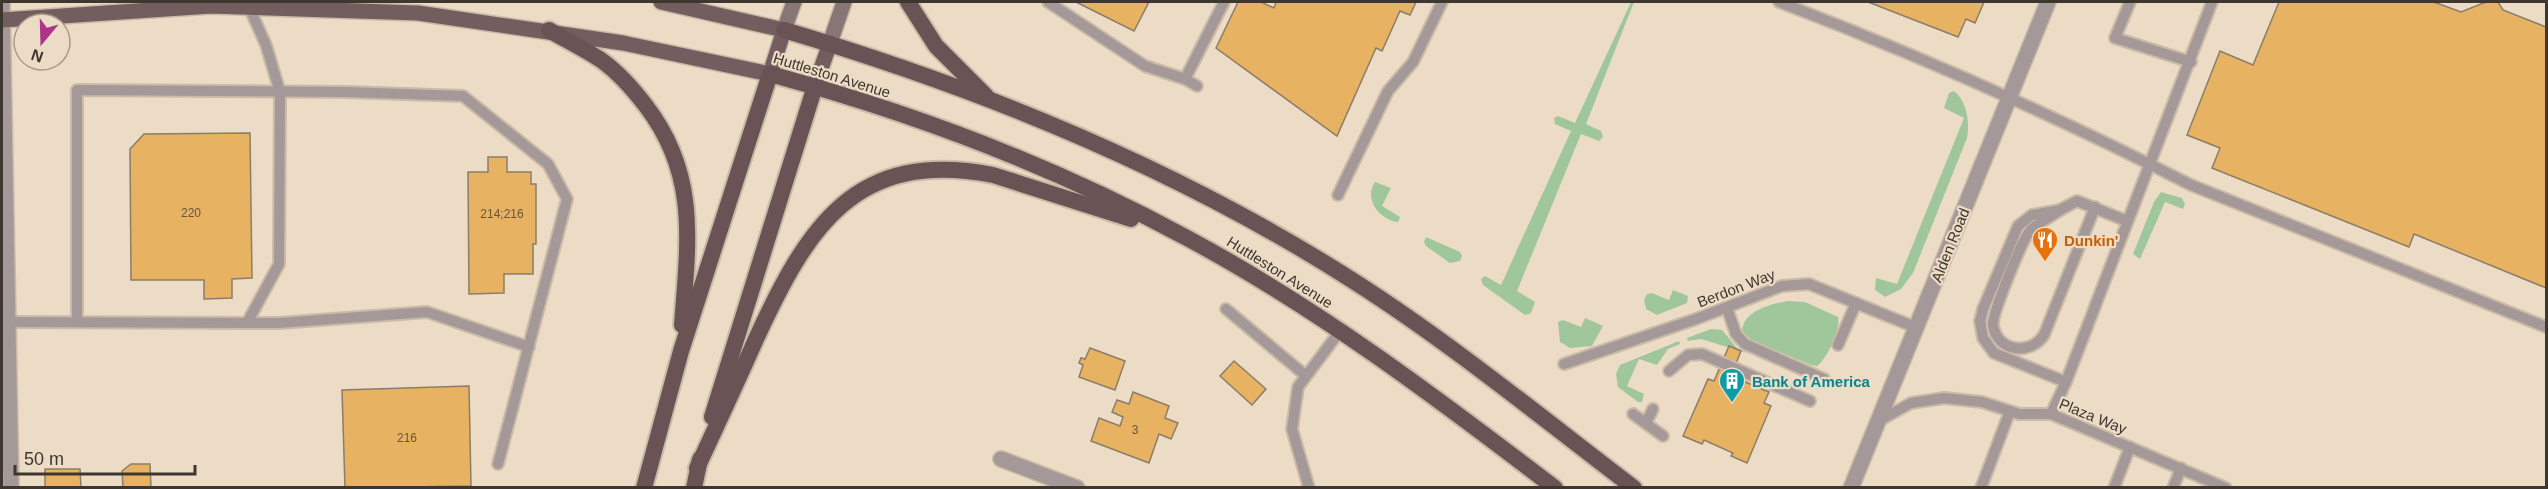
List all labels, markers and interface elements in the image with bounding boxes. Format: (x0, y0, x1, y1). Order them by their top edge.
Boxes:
north arrow (12, 12, 72, 72)
text: N (29, 46, 46, 66)
street label: Huttleston Avenue (771, 49, 893, 101)
street label: Alden Road (1927, 205, 1973, 285)
house number: 220 (181, 206, 201, 220)
house number: 214;216 (480, 207, 524, 221)
restaurant icon: Dunkin' (2030, 225, 2060, 263)
place label: Dunkin' (2064, 232, 2118, 249)
street label: Huttleston Avenue (1224, 233, 1336, 311)
street label: Berdon Way (1695, 265, 1778, 311)
building icon: Bank of America (1717, 366, 1747, 404)
place label: Bank of America (1752, 373, 1870, 390)
street label: Plaza Way (2057, 395, 2130, 437)
house number: 3 (1132, 423, 1139, 437)
house number: 216 (397, 431, 417, 445)
scale bar (15, 438, 195, 476)
text: 50 m (24, 449, 64, 469)

